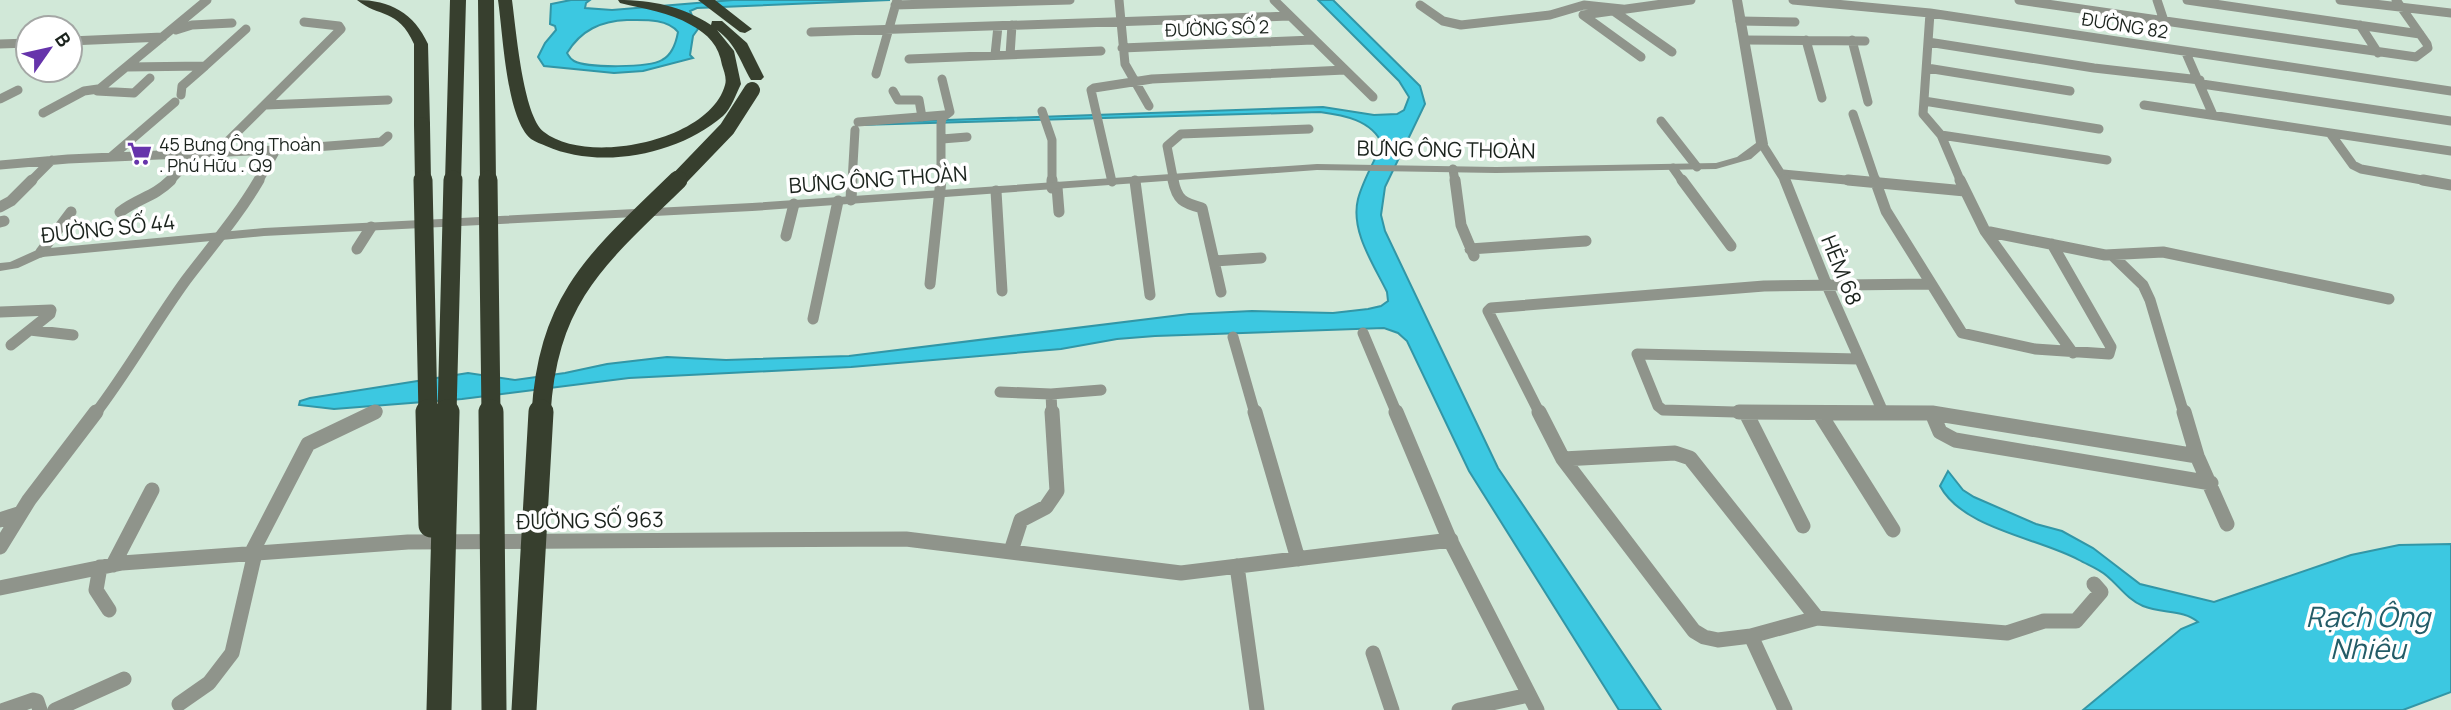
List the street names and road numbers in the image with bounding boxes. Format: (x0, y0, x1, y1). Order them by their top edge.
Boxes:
street label: ĐƯỜNG 82 (2080, 6, 2170, 44)
street label: ĐƯỜNG SỐ 2 (1164, 13, 1270, 42)
street label: BƯNG ÔNG THOÀN (1356, 133, 1536, 165)
street label: BƯNG ÔNG THOÀN (788, 159, 968, 199)
street label: ĐƯỜNG SỐ 44 (39, 205, 176, 249)
street label: HẺM 68 (1815, 231, 1869, 309)
street label: ĐƯỜNG SỐ 963 (516, 503, 664, 535)

